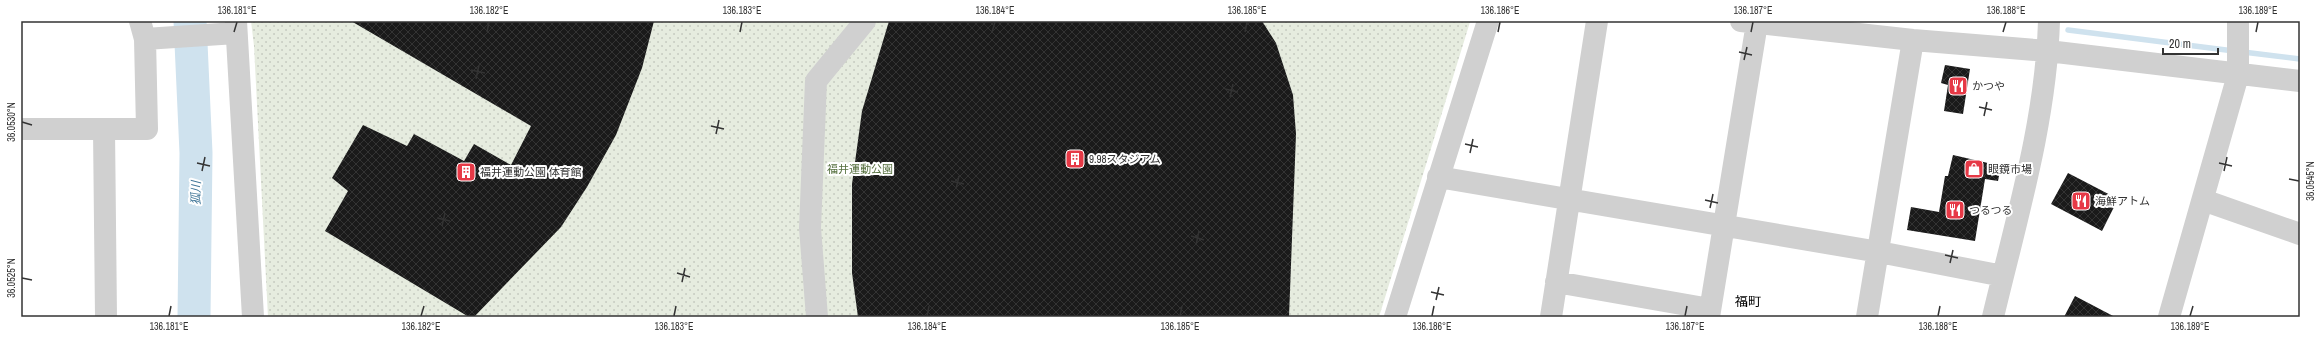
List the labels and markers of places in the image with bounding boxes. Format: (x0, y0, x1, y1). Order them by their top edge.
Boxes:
restaurant icon: かつや (1947, 75, 1969, 97)
place label: かつや (1972, 79, 2005, 93)
building icon: 9.98スタジアム (1064, 148, 1086, 170)
place label: 9.98スタジアム (1089, 152, 1161, 166)
shop icon: 眼鏡市場 (1963, 158, 1985, 180)
building icon: 福井運動公園 体育館 (455, 161, 477, 183)
place label: 眼鏡市場 (1988, 162, 2032, 176)
place label: 福井運動公園 体育館 (480, 165, 582, 179)
restaurant icon: 海鮮アトム (2070, 190, 2092, 212)
place label: 海鮮アトム (2095, 194, 2150, 208)
restaurant icon: つるつる (1944, 199, 1966, 221)
place label: つるつる (1969, 203, 2013, 217)

